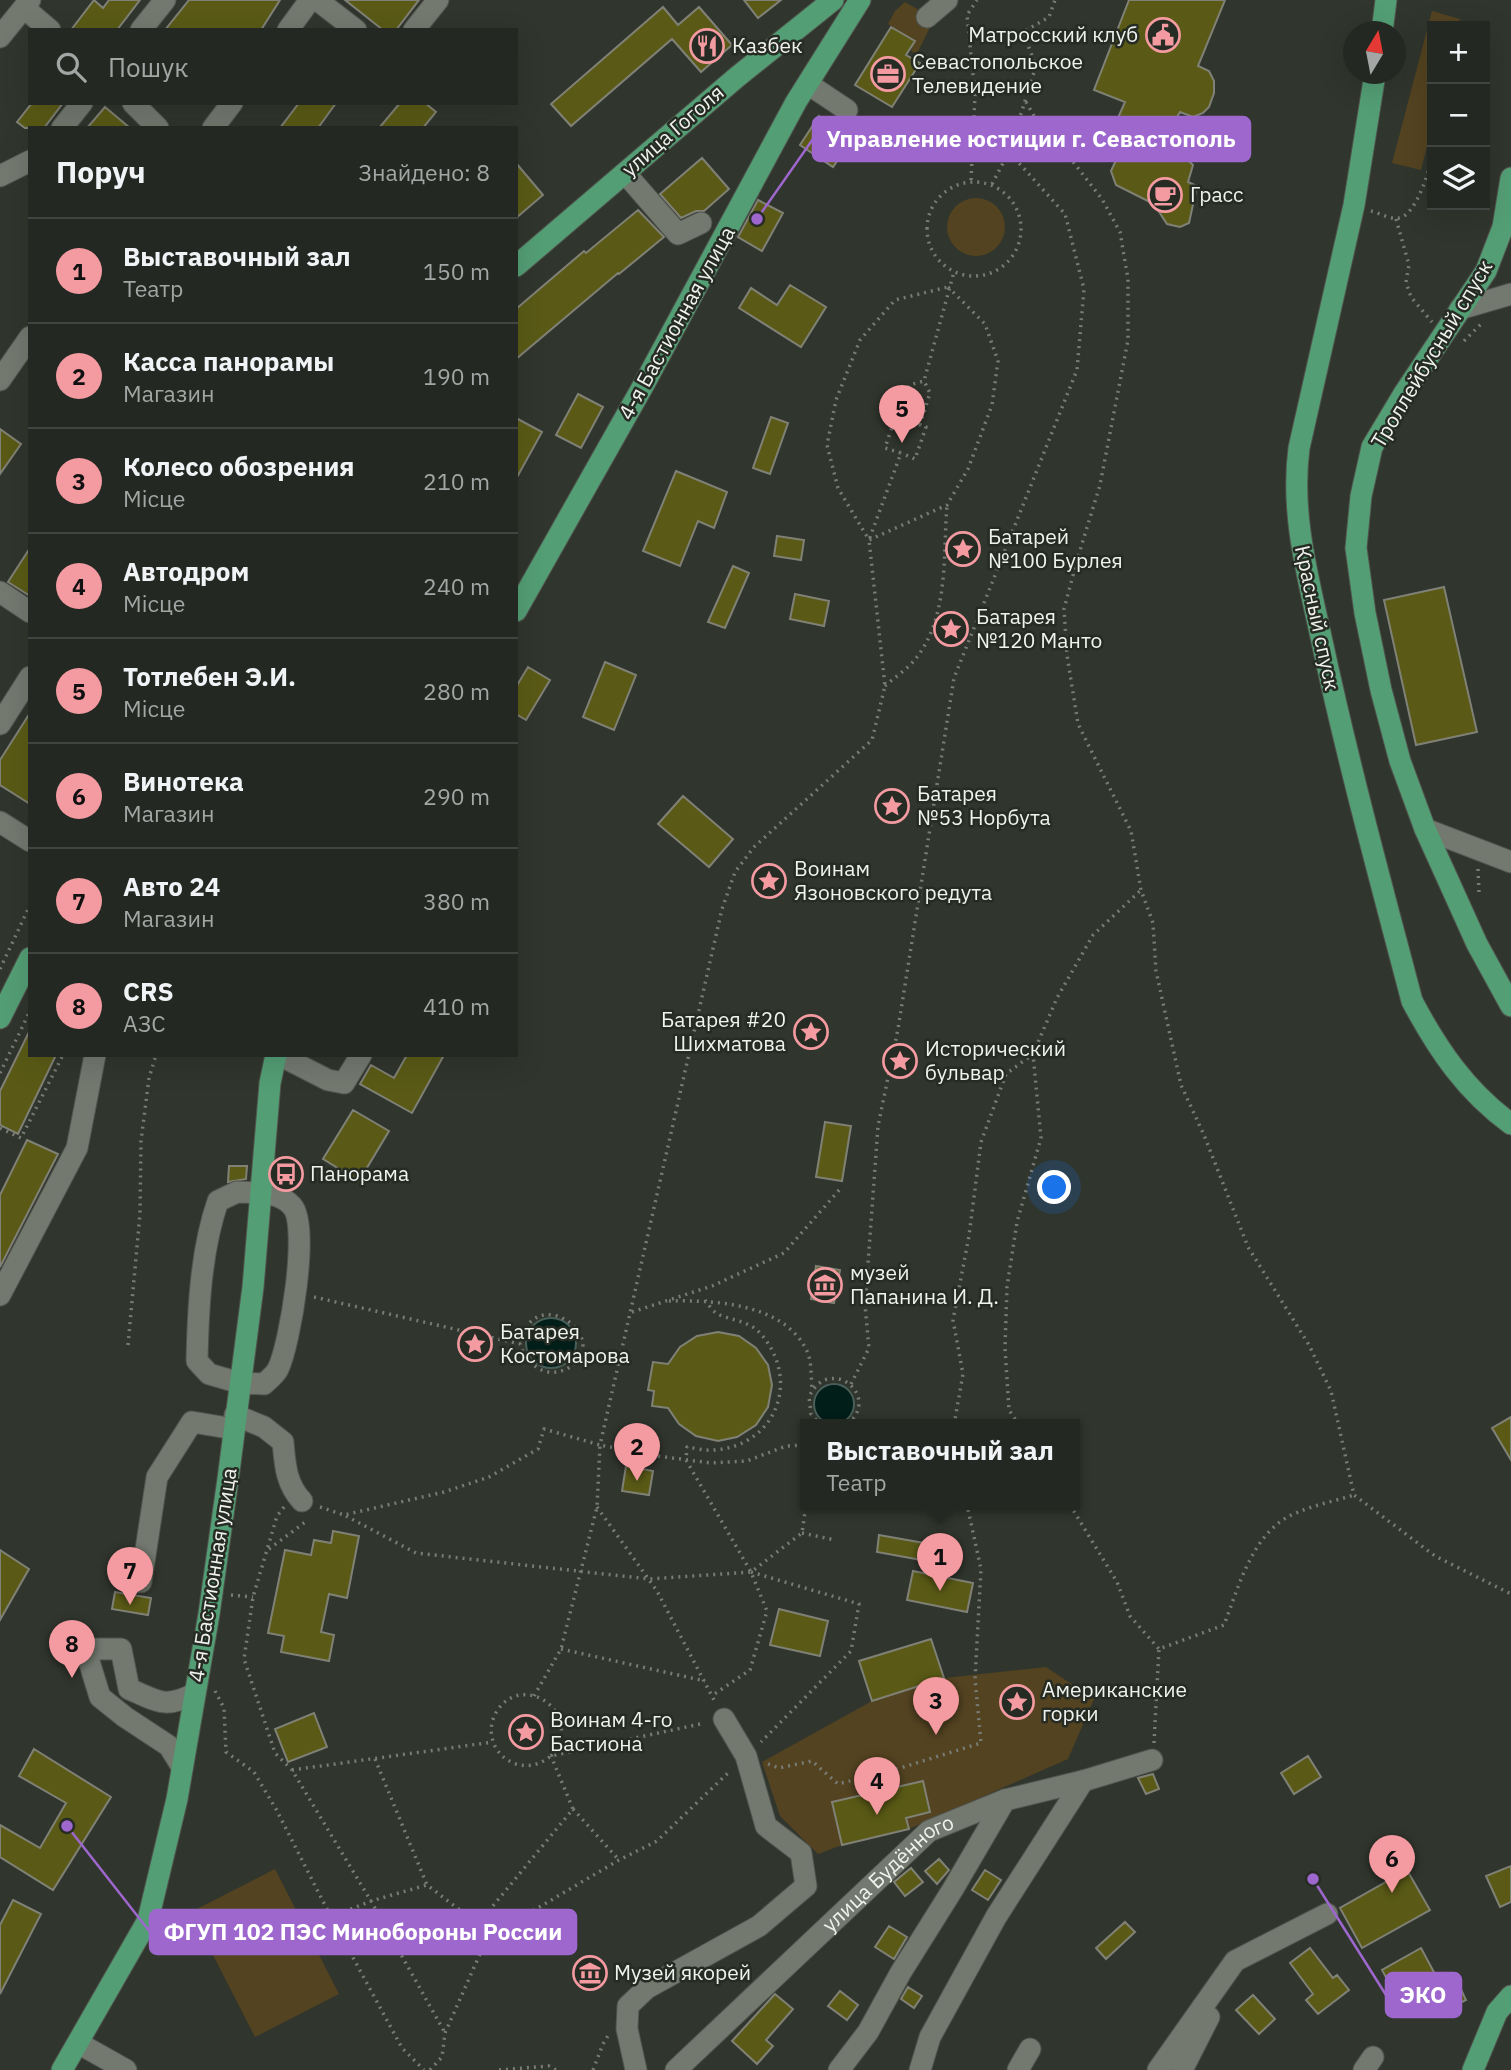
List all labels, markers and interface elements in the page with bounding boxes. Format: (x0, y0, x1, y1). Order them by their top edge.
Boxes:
public building icon: Матросский клуб (1144, 16, 1182, 54)
place label: Матросский клуб (968, 20, 1138, 48)
north arrow (1343, 21, 1406, 84)
map controls (1427, 21, 1490, 210)
button: + (1427, 21, 1490, 84)
restaurant icon: Казбек (688, 27, 726, 65)
search box (28, 28, 518, 105)
place label: Казбек (732, 31, 802, 59)
place label: Севастопольское Телевидение (912, 47, 1083, 99)
icon: search (52, 48, 90, 86)
text: Пошук (108, 50, 189, 84)
office icon: Севастопольское Телевидение (869, 55, 907, 93)
street label: улица Гоголя (615, 78, 729, 182)
button: − (1427, 84, 1490, 147)
callout: Управление юстиции г. Севастополь (813, 117, 1250, 161)
text: Управление юстиции г. Севастополь (826, 123, 1236, 153)
button: layers (1427, 147, 1490, 210)
text: Поруч (56, 152, 146, 191)
text: Знайдено: 8 (358, 157, 490, 187)
cafe icon: Грасс (1146, 176, 1184, 214)
place label: Грасс (1190, 180, 1244, 208)
street label: 4-я Бастионная улица (611, 221, 741, 424)
text: Выставочный зал (123, 239, 351, 273)
street label: Троллейбусный спуск (1364, 254, 1498, 453)
text: 1 (72, 256, 86, 286)
text: 150 m (423, 256, 490, 286)
text: Театр (123, 273, 183, 303)
text: Касса панорамы (123, 344, 334, 378)
text: 2 (72, 361, 86, 391)
text: 190 m (423, 361, 490, 391)
text: Магазин (123, 378, 214, 408)
pin: 5 (879, 385, 925, 443)
text: Колесо обозрения (123, 449, 355, 483)
text: 3 (72, 466, 86, 496)
text: 210 m (423, 466, 490, 496)
text: Місце (123, 483, 185, 513)
place label: Батарей №100 Бурлея (988, 522, 1123, 574)
place icon: Батарей №100 Бурлея (944, 530, 982, 568)
street label: Красный спуск (1289, 543, 1347, 693)
text: Автодром (123, 554, 249, 588)
text: 4 (72, 571, 86, 601)
text: 240 m (423, 571, 490, 601)
text: Місце (123, 588, 185, 618)
place label: Батарея №120 Манто (976, 602, 1102, 654)
place icon: Батарея №120 Манто (932, 610, 970, 648)
text: Тотлебен Э.И. (123, 659, 296, 693)
text: 5 (72, 676, 86, 706)
text: 280 m (423, 676, 490, 706)
text: Місце (123, 693, 185, 723)
text: Винотека (123, 764, 244, 798)
place label: Батарея №53 Норбута (917, 779, 1051, 831)
text: 6 (72, 781, 86, 811)
text: 290 m (423, 781, 490, 811)
place icon: Батарея №53 Норбута (873, 787, 911, 825)
text: Магазин (123, 798, 214, 828)
place label: Воинам Язоновского редута (794, 854, 992, 906)
place icon: Воинам Язоновского редута (750, 862, 788, 900)
text: Авто 24 (123, 869, 220, 903)
text: 7 (72, 886, 86, 916)
text: 380 m (423, 886, 490, 916)
text: Магазин (123, 903, 214, 933)
text: CRS (123, 974, 174, 1008)
text: 8 (72, 991, 86, 1021)
text: 410 m (423, 991, 490, 1021)
place label: Батарея #20 Шихматова (661, 1005, 786, 1057)
text: АЗС (123, 1008, 166, 1038)
place icon: Батарея #20 Шихматова (792, 1013, 830, 1051)
place label: Исторический бульвар (925, 1034, 1066, 1086)
place icon: Исторический бульвар (881, 1042, 919, 1080)
bus stop icon: Панорама (267, 1155, 305, 1193)
place label: Панорама (310, 1159, 409, 1187)
your location (1037, 1170, 1071, 1204)
place label: музей Папанина И. Д. (850, 1258, 999, 1310)
museum icon: музей Папанина И. Д. (806, 1266, 844, 1304)
place label: Батарея Костомарова (500, 1317, 630, 1369)
place icon: Батарея Костомарова (456, 1325, 494, 1363)
popup (800, 1419, 1080, 1510)
pin: 2 (614, 1423, 660, 1481)
text: Выставочный зал (826, 1433, 1054, 1467)
street label: 4-я Бастионная улица (181, 1466, 243, 1684)
text: Театр (826, 1467, 887, 1497)
pin: 1 (917, 1533, 963, 1591)
pin: 7 (107, 1547, 153, 1605)
pin: 8 (49, 1620, 95, 1678)
place label: Американские горки (1042, 1675, 1187, 1727)
pin: 3 (913, 1677, 959, 1735)
place icon: Американские горки (998, 1683, 1036, 1721)
place label: Воинам 4-го Бастиона (550, 1705, 672, 1757)
place icon: Воинам 4-го Бастиона (507, 1713, 545, 1751)
pin: 4 (854, 1757, 900, 1815)
street label: улица Будённого (816, 1807, 958, 1938)
pin: 6 (1369, 1835, 1415, 1893)
callout: ФГУП 102 ПЭС Минобороны России (150, 1910, 576, 1954)
text: ФГУП 102 ПЭС Минобороны России (164, 1916, 562, 1946)
museum icon: Музей якорей (571, 1954, 609, 1992)
place label: Музей якорей (614, 1958, 751, 1986)
callout: ЭКО (1386, 1973, 1461, 2017)
text: ЭКО (1400, 1979, 1446, 2009)

